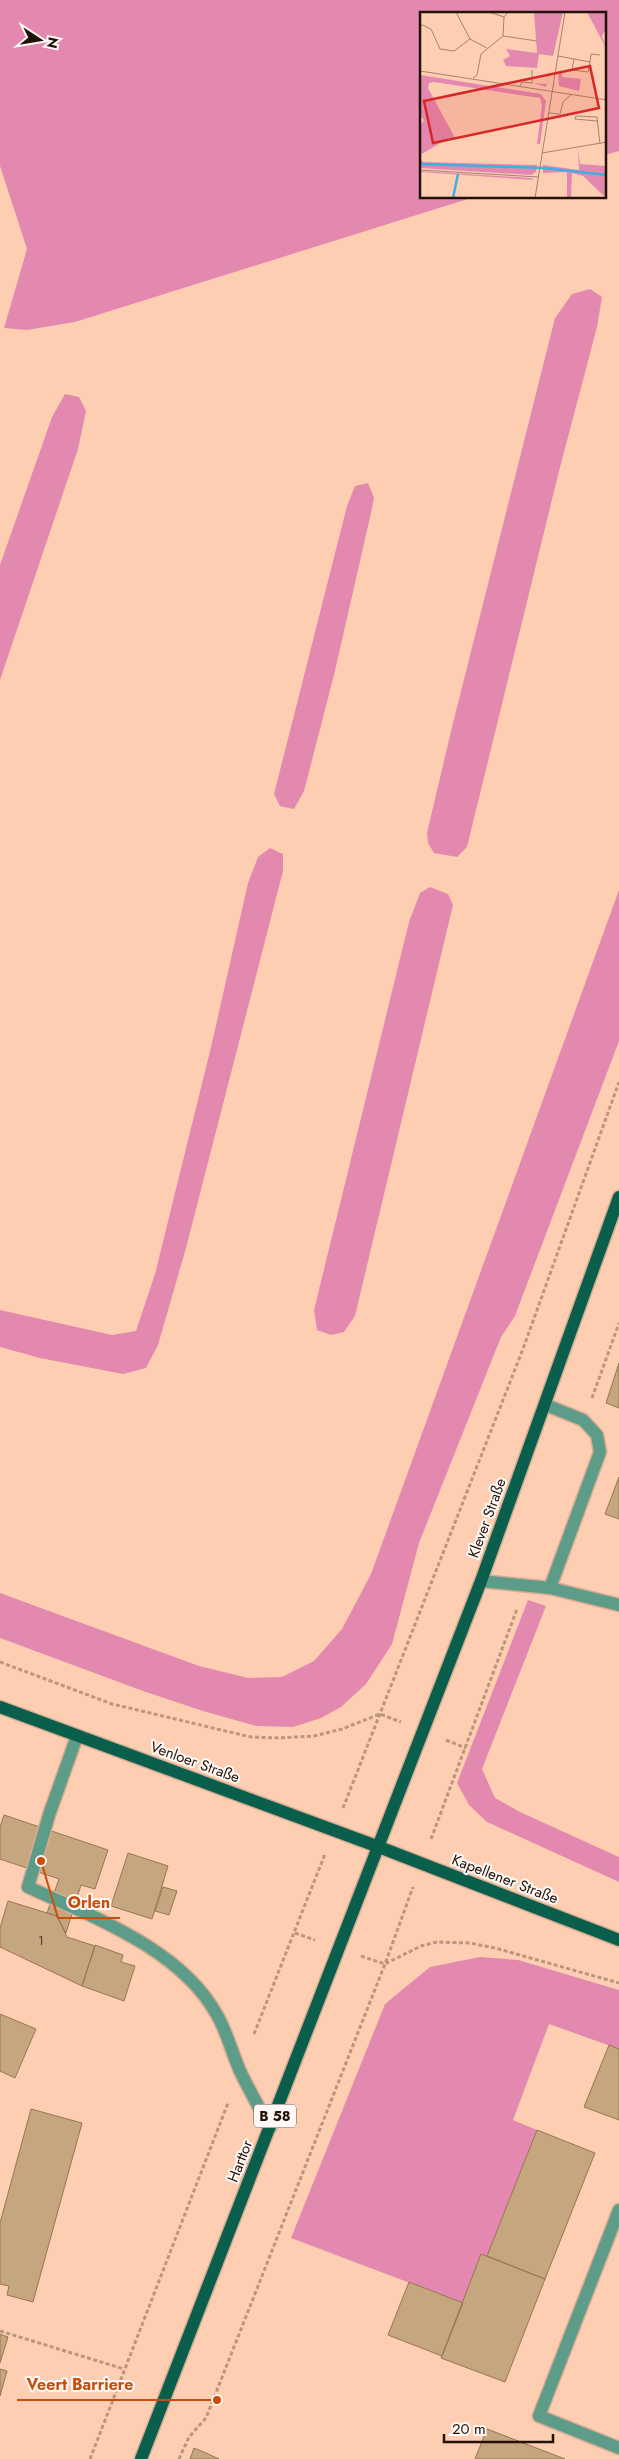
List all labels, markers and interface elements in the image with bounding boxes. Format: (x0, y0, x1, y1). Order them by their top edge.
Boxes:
inset map (420, 12, 606, 199)
north arrow (15, 15, 65, 65)
text: N (42, 35, 64, 50)
street label: Klever Straße (462, 1475, 512, 1561)
street label: Venloer Straße (147, 1736, 243, 1788)
street label: Kapellener Straße (449, 1849, 562, 1909)
callout: Orlen (58, 1887, 120, 1918)
text: Orlen (68, 1891, 110, 1914)
house number: 1 (38, 1932, 44, 1950)
road number: B 58 (254, 2104, 296, 2128)
street label: Harttor (222, 2136, 258, 2185)
callout: Veert Barriere (17, 2369, 143, 2400)
text: Veert Barriere (26, 2373, 133, 2396)
scale bar (444, 2412, 553, 2444)
text: 20 m (452, 2418, 486, 2440)

